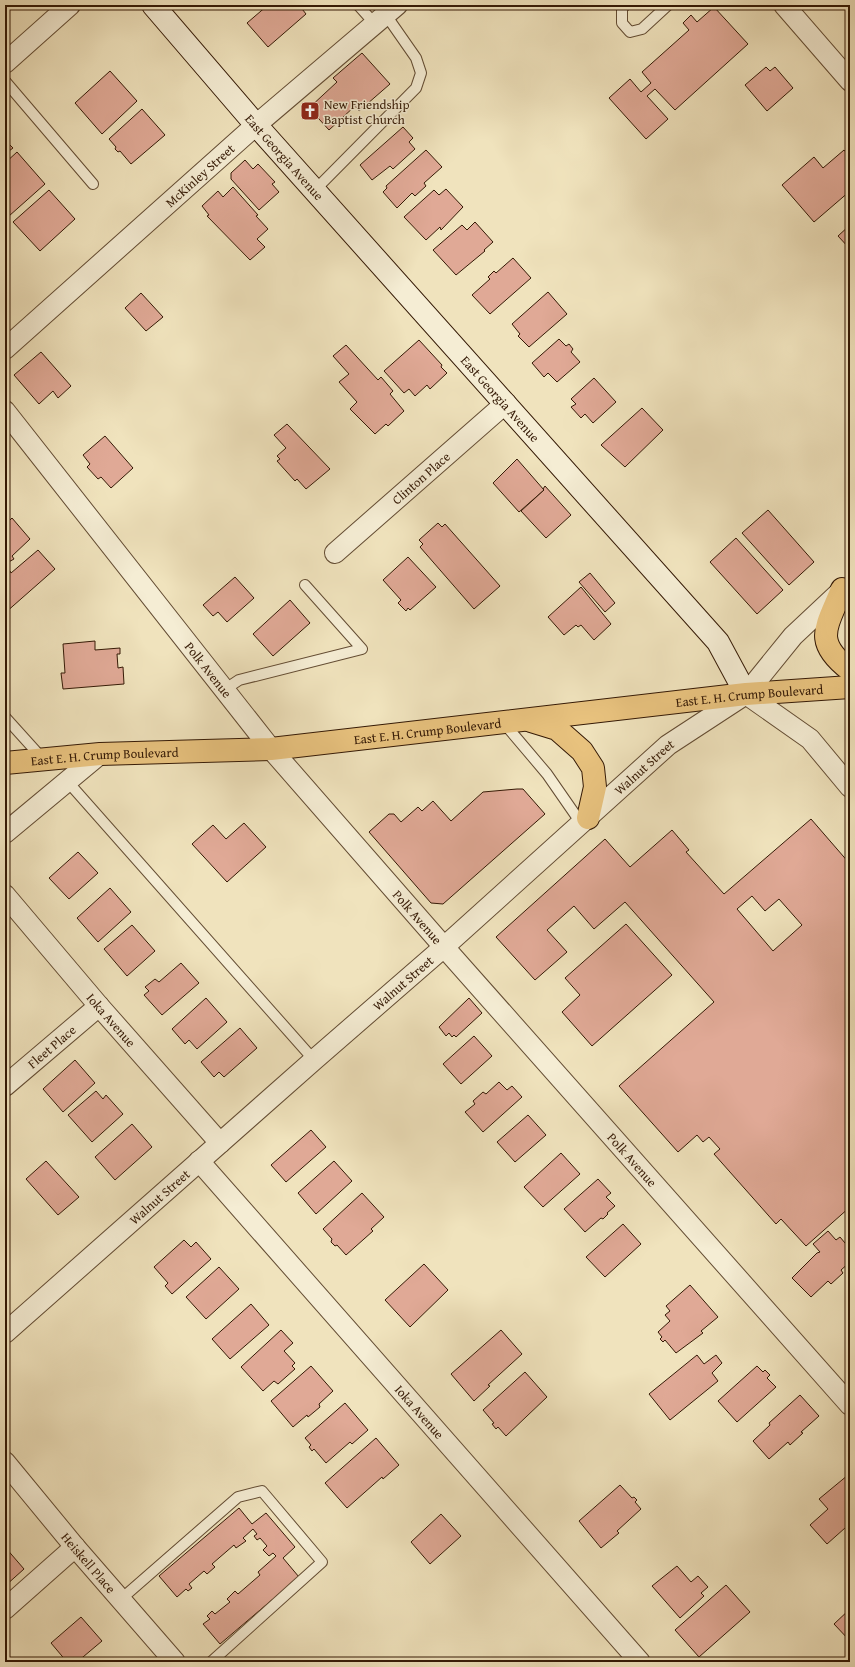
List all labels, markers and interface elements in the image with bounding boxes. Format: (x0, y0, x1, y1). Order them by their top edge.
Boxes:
place label: New Friendship Baptist Church (324, 95, 410, 129)
church icon: New Friendship Baptist Church (299, 100, 321, 122)
street label: East Georgia Avenue (241, 109, 328, 204)
street label: McKinley Street (161, 139, 239, 211)
street label: East Georgia Avenue (457, 351, 544, 446)
street label: Clinton Place (387, 447, 454, 509)
street label: Polk Avenue (180, 637, 237, 702)
street label: East E. H. Crump Boulevard (675, 679, 824, 712)
street label: East E. H. Crump Boulevard (353, 713, 502, 749)
street label: Walnut Street (610, 734, 678, 799)
street label: East E. H. Crump Boulevard (30, 742, 179, 770)
street label: Polk Avenue (389, 885, 447, 948)
street label: Walnut Street (368, 951, 438, 1015)
street label: Ioka Avenue (82, 989, 140, 1051)
street label: Fleet Place (23, 1020, 80, 1073)
street label: Polk Avenue (603, 1128, 662, 1191)
street label: Walnut Street (125, 1164, 194, 1229)
street label: Ioka Avenue (391, 1381, 449, 1443)
street label: Heiskell Place (57, 1528, 120, 1597)

